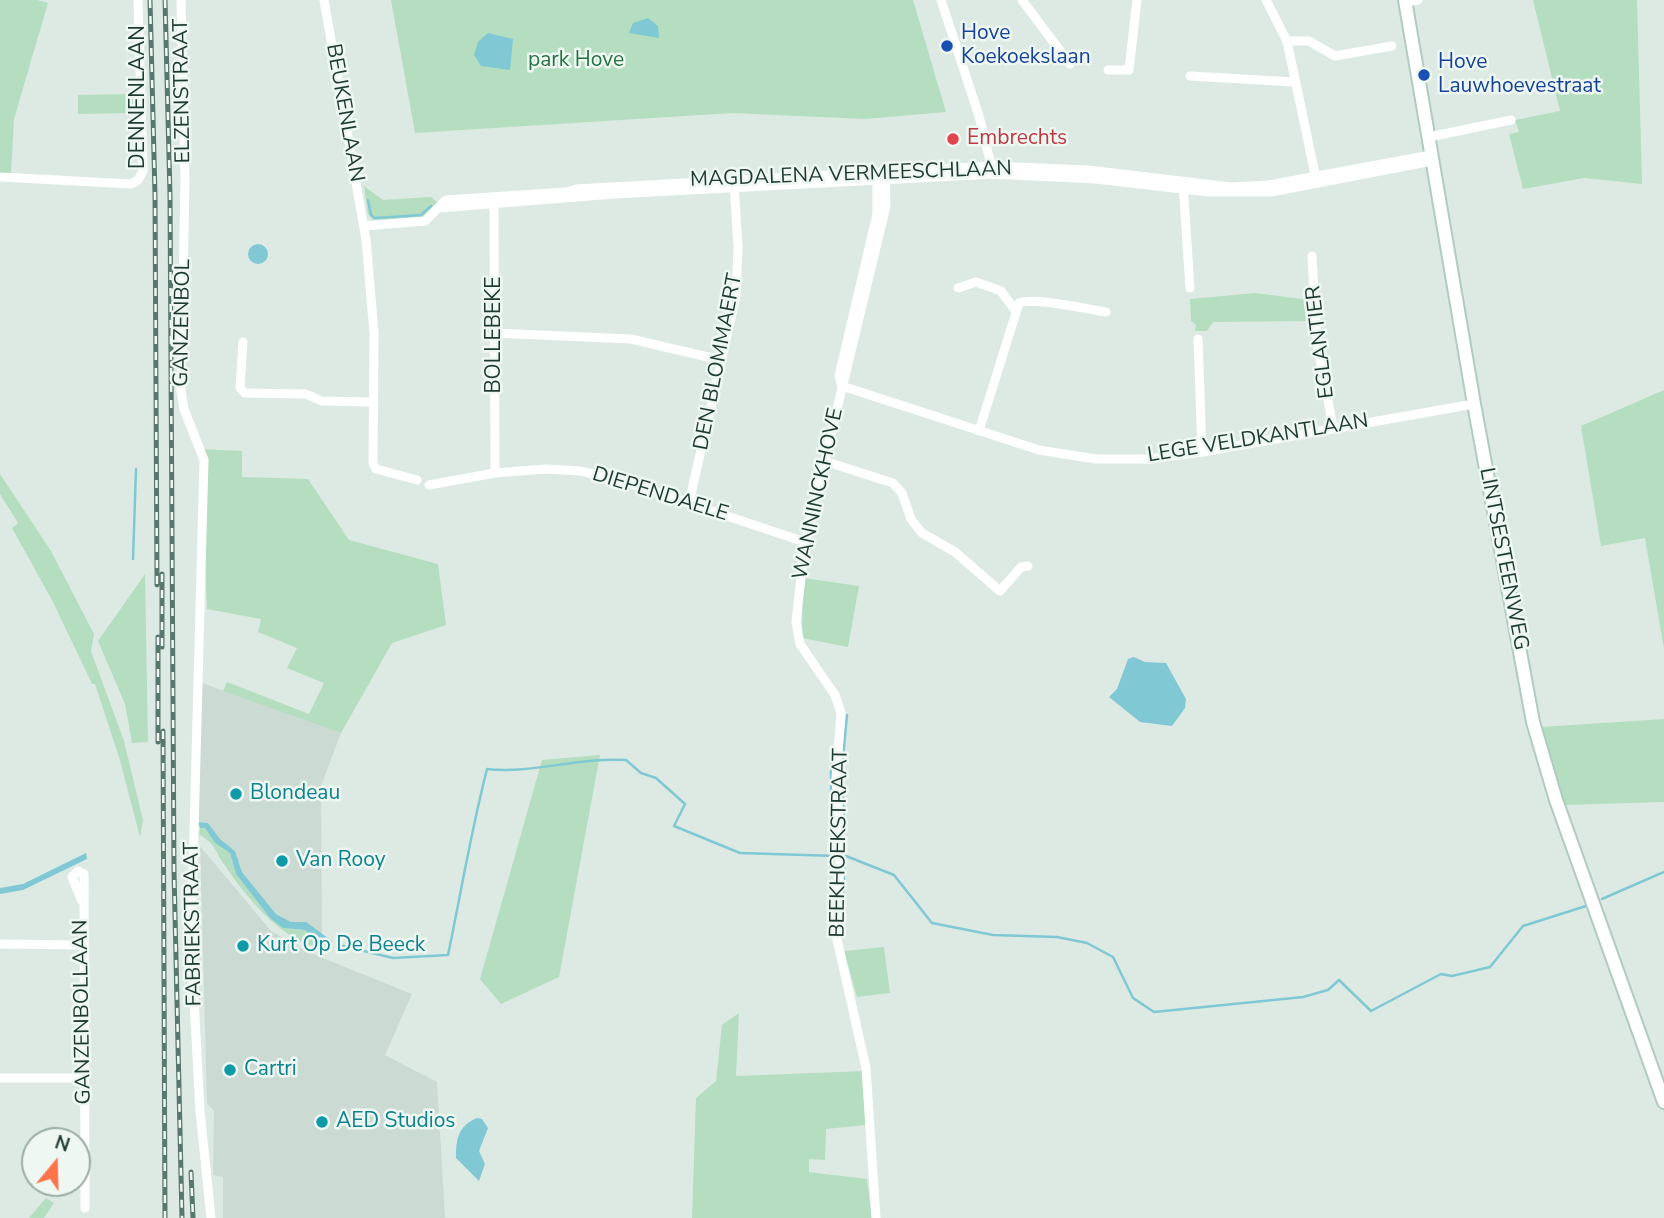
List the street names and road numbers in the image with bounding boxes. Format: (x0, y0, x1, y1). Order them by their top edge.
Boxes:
street label: ELZENSTRAAT (169, 19, 197, 163)
street label: DENNENLAAN (126, 25, 152, 169)
street label: BEUKENLAAN (319, 42, 369, 184)
street label: MAGDALENA VERMEESCHLAAN (690, 157, 1012, 193)
street label: GANZENBOL (169, 259, 197, 387)
street label: DEN BLOMMAERT (690, 272, 748, 452)
street label: BOLLEBEKE (482, 276, 508, 394)
street label: EGLANTIER (1302, 284, 1340, 400)
street label: WANNINCKHOVE (788, 406, 850, 582)
street label: LEGE VELDKANTLAAN (1146, 409, 1370, 469)
street label: DIEPENDAELE (589, 462, 731, 528)
street label: LINTSESTEENWEG (1473, 466, 1533, 652)
street label: BEEKHOEKSTRAAT (826, 748, 854, 938)
street label: FABRIEKSTRAAT (180, 841, 208, 1007)
street label: GANZENBOLLAAN (69, 919, 97, 1105)

